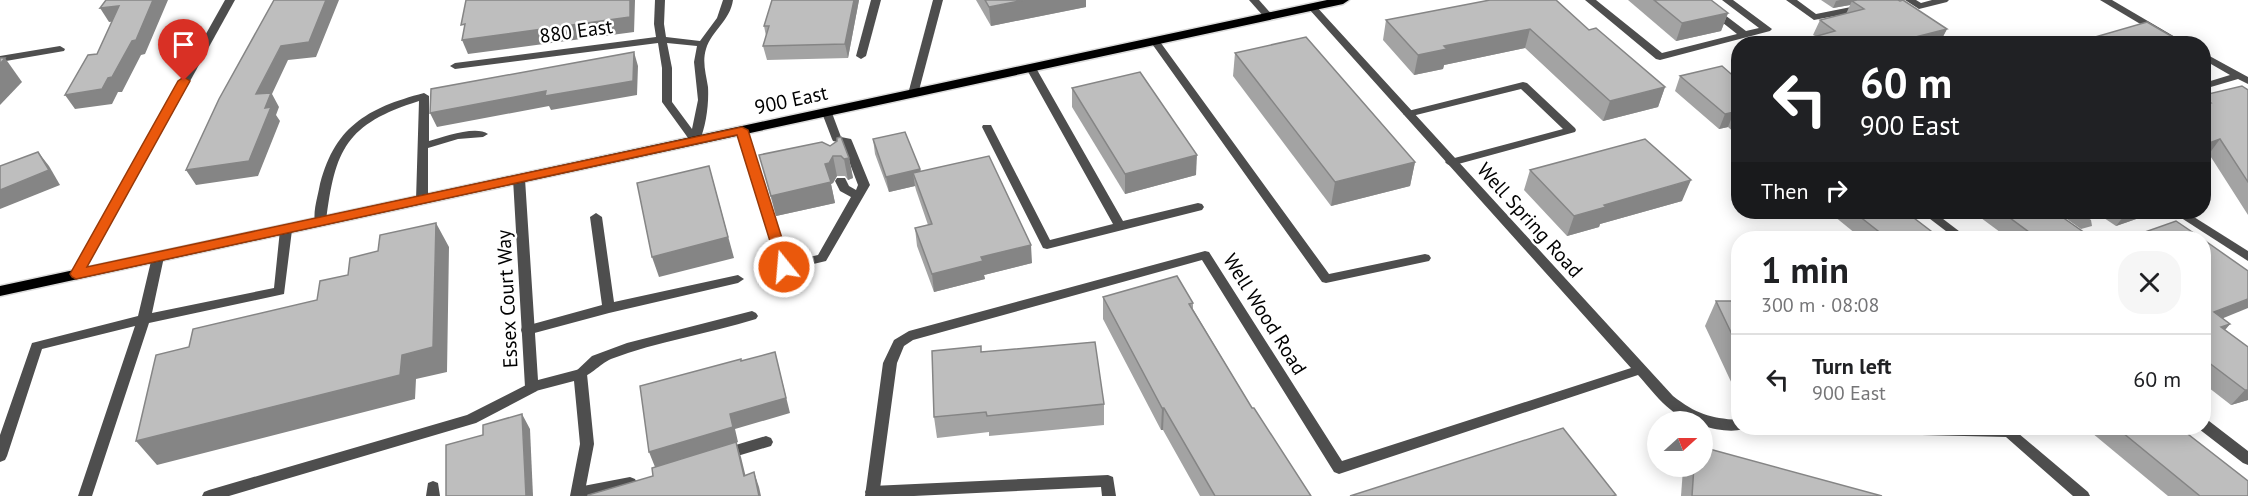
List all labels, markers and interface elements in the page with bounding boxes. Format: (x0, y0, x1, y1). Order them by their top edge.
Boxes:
street label: 880 East (538, 13, 615, 49)
pin (158, 19, 209, 81)
icon: arrive (167, 28, 200, 61)
text: 60 m (1860, 55, 1952, 110)
icon: left (1761, 60, 1839, 138)
street label: 900 East (752, 80, 830, 120)
text: 900 East (1860, 108, 1960, 142)
street label: Well Spring Road (1472, 157, 1588, 283)
icon: right (1820, 174, 1853, 207)
text: Then (1761, 177, 1808, 205)
street label: Essex Court Way (490, 228, 524, 369)
position arrow (752, 235, 816, 299)
text: 1 min (1761, 246, 1849, 293)
street label: Well Wood Road (1217, 249, 1313, 379)
button: close (2118, 251, 2181, 314)
text: 300 m · 08:08 (1761, 292, 1879, 318)
text: Turn left (1812, 352, 1892, 380)
icon: left (1761, 363, 1794, 396)
text: 60 m (2133, 365, 2181, 393)
text: 900 East (1812, 380, 1886, 406)
north arrow (1647, 411, 1713, 477)
map controls (1647, 411, 1713, 477)

